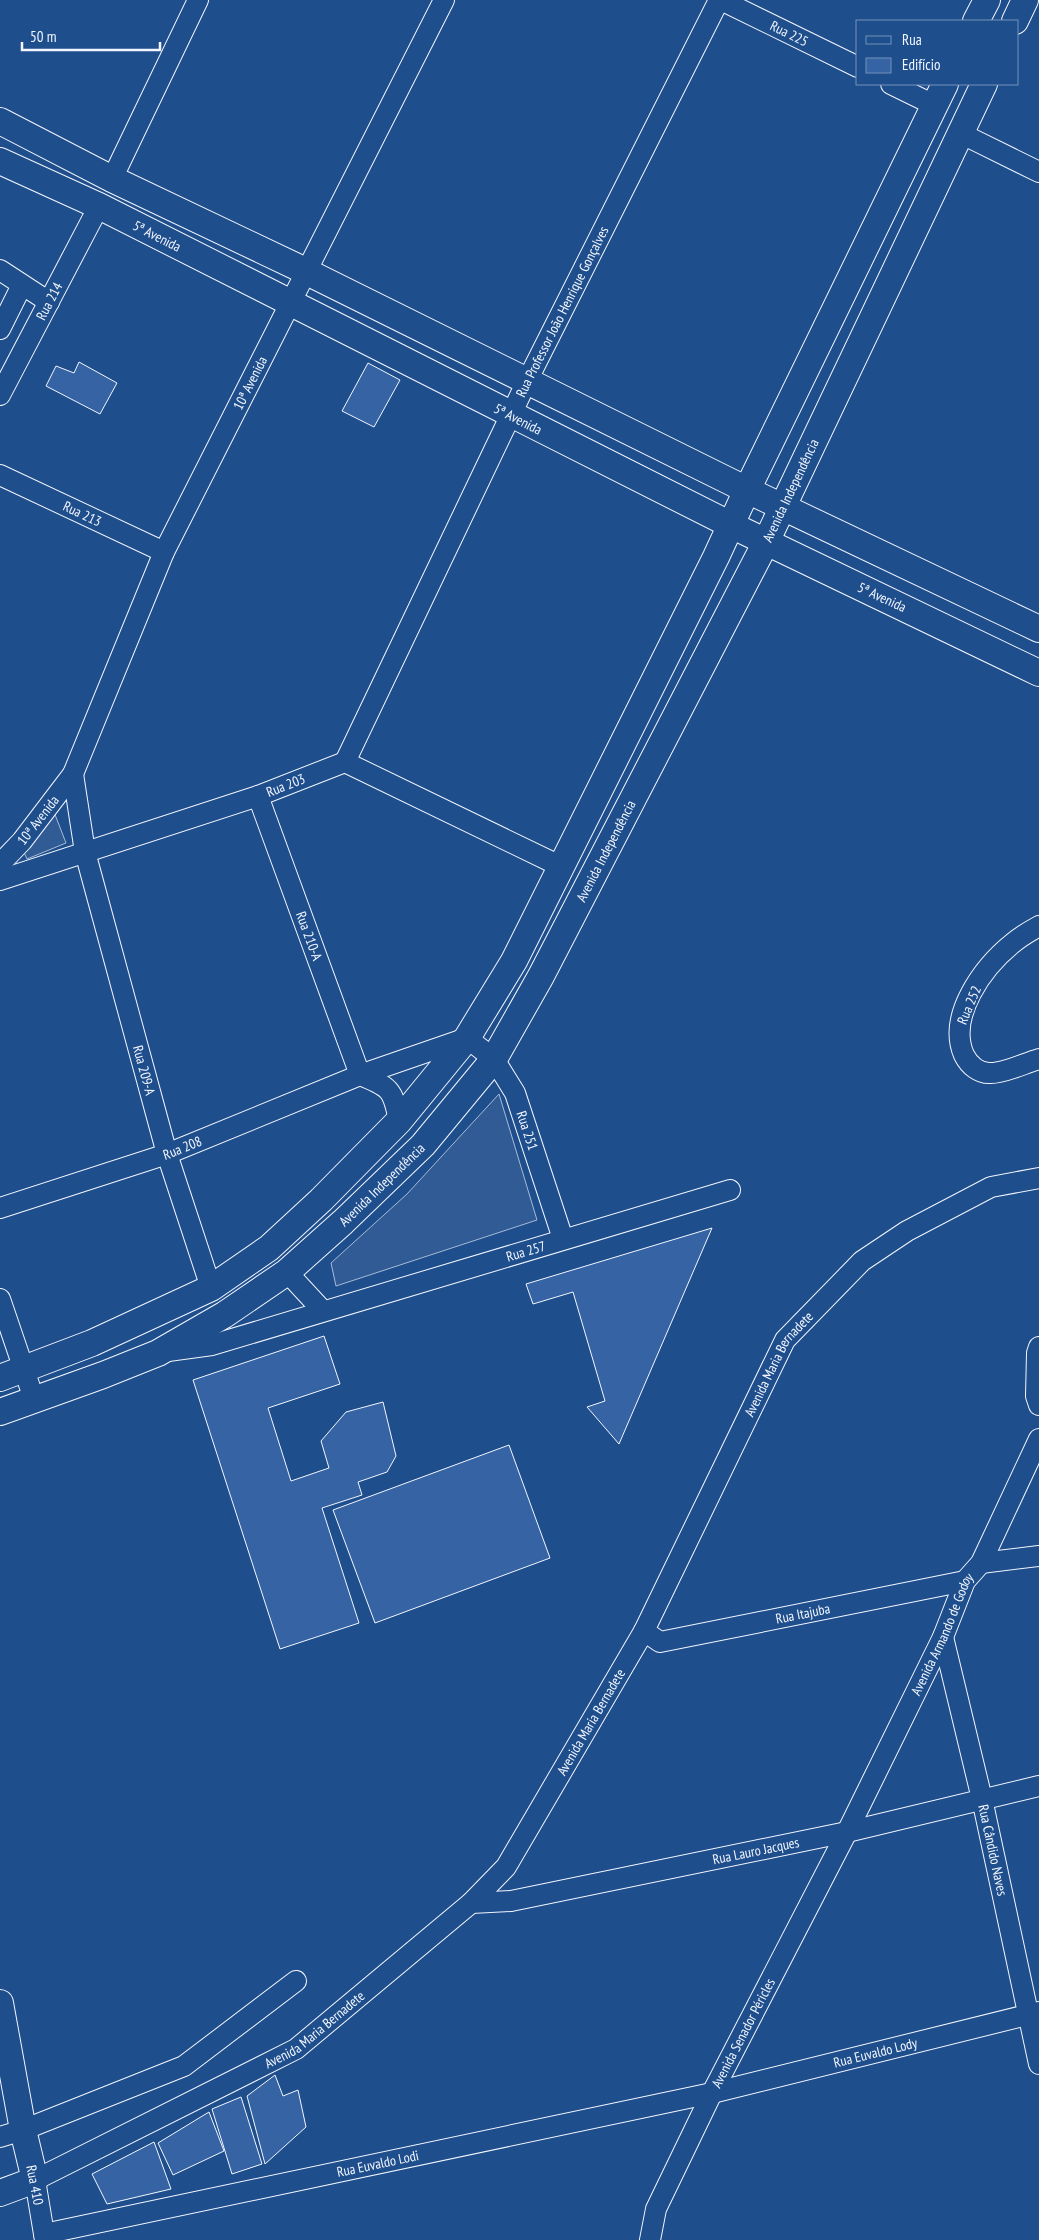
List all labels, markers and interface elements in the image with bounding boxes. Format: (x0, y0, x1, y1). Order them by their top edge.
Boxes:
street label: Rua 225 (767, 16, 811, 50)
scale bar (22, 20, 160, 52)
legend (856, 20, 1019, 85)
text: 50 m (30, 27, 56, 46)
text: Rua (902, 30, 922, 49)
text: Edifício (902, 55, 940, 74)
street label: 5ª Avenida (130, 216, 184, 256)
street label: Rua Professor João Henrique Gonçalves (512, 223, 613, 400)
street label: Rua 214 (32, 278, 67, 323)
street label: 10ª Avenida (229, 353, 271, 413)
street label: 5ª Avenida (491, 399, 545, 439)
street label: Avenida Independência (758, 436, 823, 545)
street label: Rua 213 (60, 497, 104, 530)
street label: 5ª Avenida (855, 578, 909, 616)
street label: Rua 203 (264, 769, 308, 801)
street label: 10ª Avenida (13, 792, 63, 848)
street label: Avenida Independência (572, 797, 640, 905)
street label: Rua 210-A (292, 909, 326, 963)
street label: Rua 252 (953, 983, 985, 1027)
street label: Rua 209-A (129, 1043, 160, 1097)
street label: Rua 251 (513, 1109, 542, 1153)
street label: Rua 208 (161, 1132, 204, 1164)
street label: Avenida Independência (335, 1139, 428, 1230)
street label: Rua 257 (504, 1237, 548, 1265)
street label: Avenida Maria Bernadete (740, 1307, 817, 1420)
street label: Avenida Armando de Godoy (907, 1568, 978, 1698)
street label: Rua Itajuba (774, 1599, 831, 1628)
street label: Avenida Maria Bernadete (553, 1665, 629, 1779)
street label: Rua Cândido Naves (974, 1803, 1012, 1898)
street label: Rua Lauro Jacques (711, 1833, 801, 1868)
street label: Avenida Senador Péricles (707, 1975, 779, 2091)
street label: Avenida Maria Bernadete (261, 1987, 368, 2072)
street label: Rua Euvaldo Lody (832, 2033, 920, 2072)
street label: Rua Euvaldo Lodi (335, 2146, 420, 2181)
street label: Rua 410 (22, 2164, 48, 2206)

